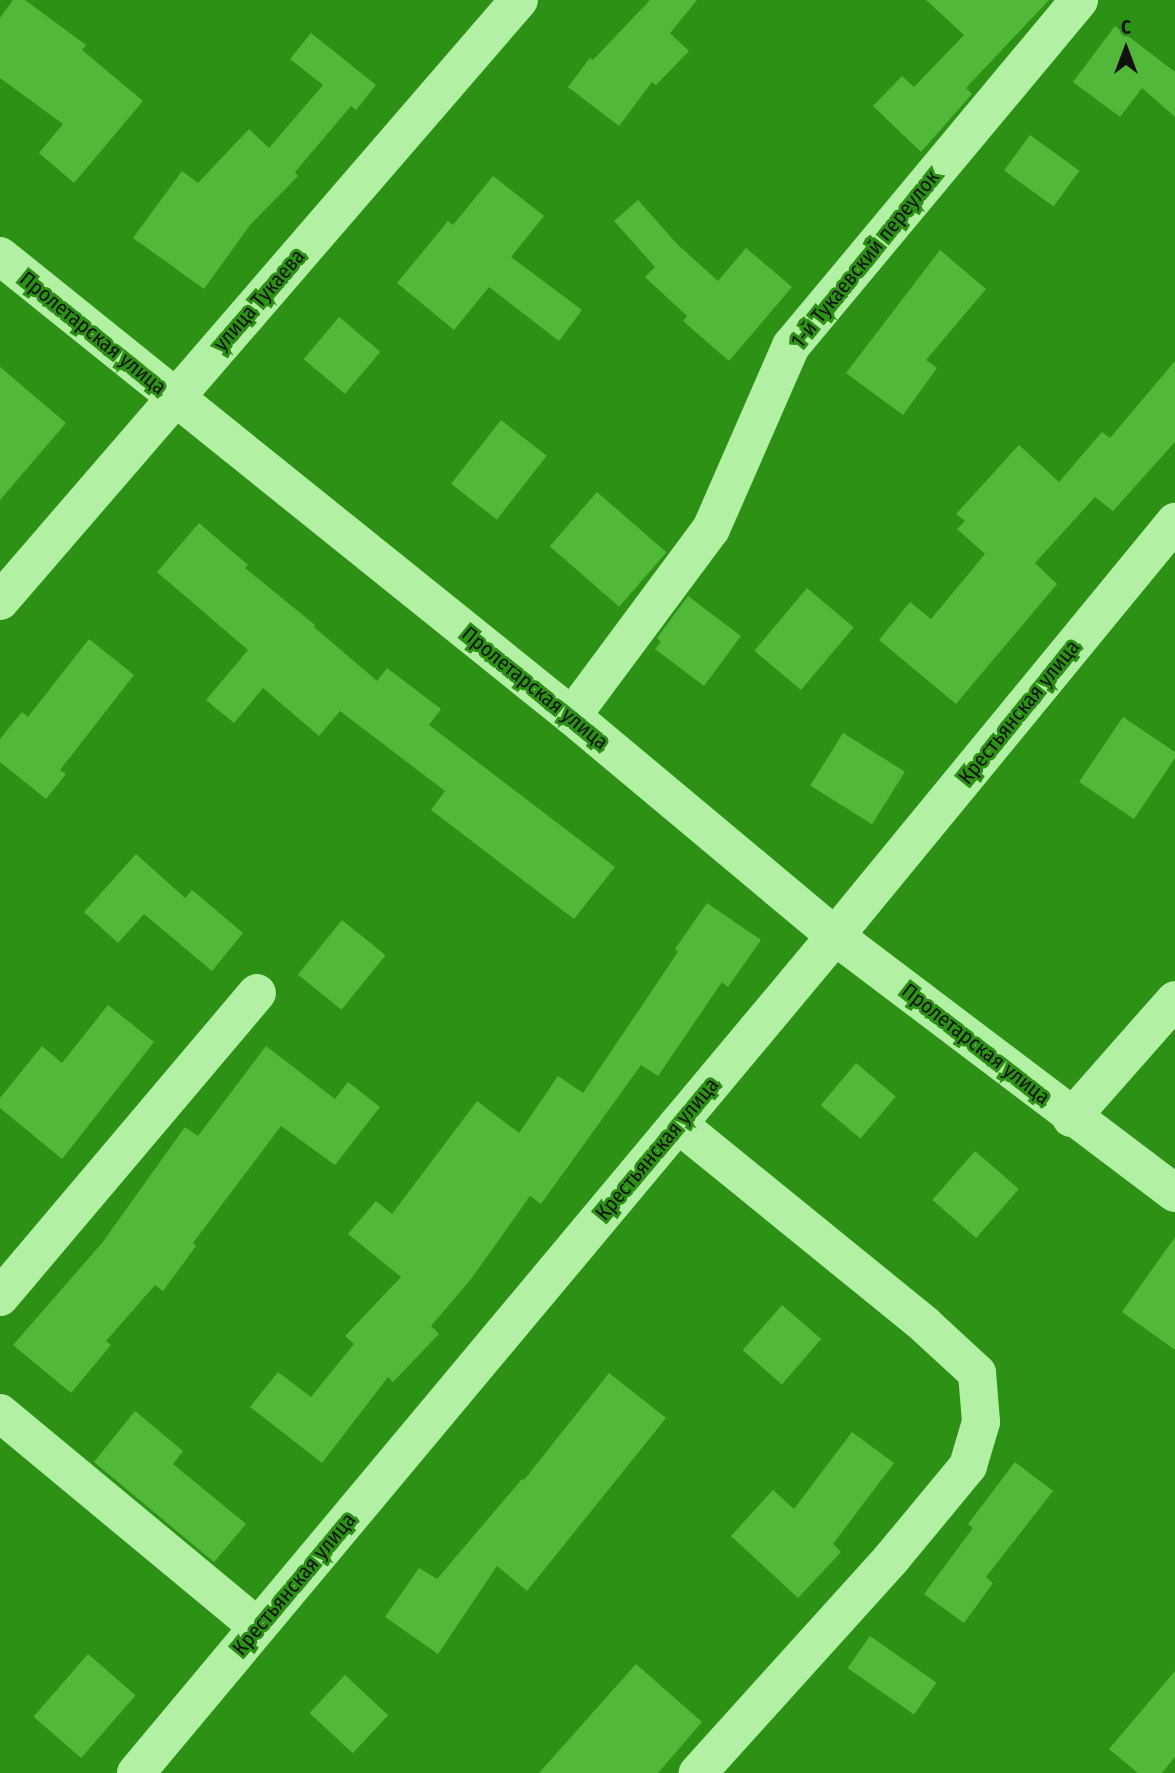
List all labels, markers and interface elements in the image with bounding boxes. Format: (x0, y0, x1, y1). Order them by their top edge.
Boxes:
north arrow (1091, 14, 1161, 84)
text: С (1121, 16, 1131, 39)
street label: 1-й Тукаевский переулок (786, 165, 944, 353)
street label: улица Тукаева (208, 244, 310, 356)
street label: Пролетарская улица (15, 266, 171, 400)
street label: Пролетарская улица (457, 621, 613, 755)
street label: Крестьянская улица (953, 635, 1085, 789)
street label: Пролетарская улица (897, 978, 1055, 1110)
street label: Крестьянская улица (590, 1073, 724, 1225)
street label: Крестьянская улица (227, 1508, 361, 1660)

